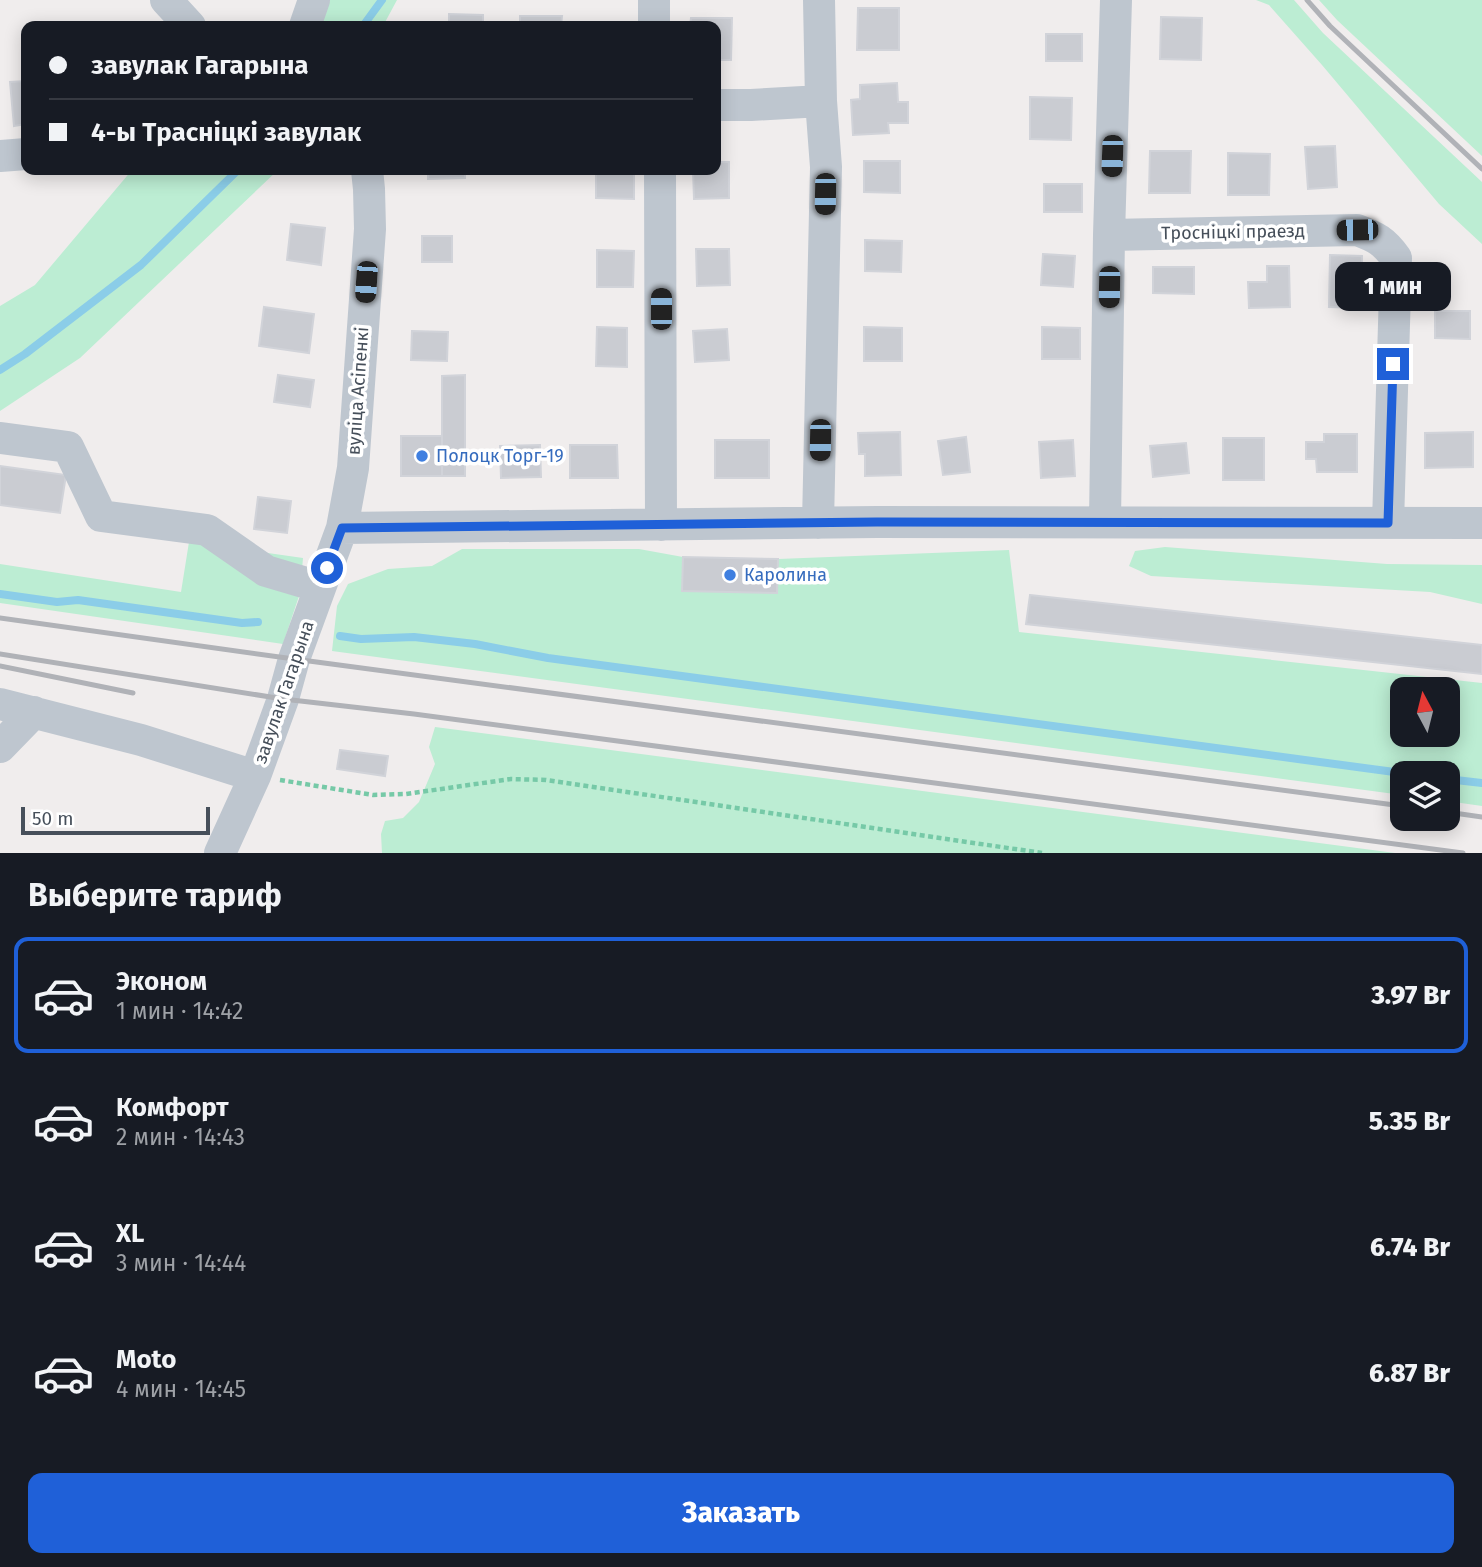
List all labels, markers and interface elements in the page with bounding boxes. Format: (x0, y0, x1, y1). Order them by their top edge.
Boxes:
text: завулак Гагарына (91, 50, 309, 81)
text: 4-ы Трасніцкі завулак (91, 117, 361, 148)
car (1101, 135, 1124, 177)
car (815, 173, 836, 215)
car (1336, 219, 1379, 241)
street label: Тросніцкі праезд (1161, 220, 1305, 244)
car (355, 260, 378, 304)
callout: 1 мин (1335, 262, 1451, 312)
car (1099, 266, 1120, 308)
text: 1 мин (1364, 272, 1422, 300)
car (651, 288, 672, 330)
street label: вуліца Асіпенкі (343, 326, 373, 456)
route end (1377, 348, 1409, 380)
car (810, 419, 831, 461)
place label: Полоцк Торг-19 (436, 445, 564, 467)
marker: Полоцк Торг-19 (414, 448, 430, 464)
route start (311, 552, 343, 584)
place label: Каролина (744, 564, 827, 586)
marker: Каролина (722, 567, 738, 583)
street label: завулак Гагарына (249, 618, 319, 766)
north arrow (1390, 677, 1460, 747)
map controls (1390, 677, 1460, 831)
button: layers (1390, 761, 1460, 831)
scale bar (21, 804, 210, 836)
text: 50 m (32, 807, 73, 830)
text: Выберите тариф (28, 876, 282, 914)
icon: car (32, 964, 95, 1027)
text: Эконом (116, 966, 207, 997)
text: 3.97 Br (1371, 980, 1450, 1011)
text: 1 мин · 14:42 (116, 997, 243, 1025)
icon: car (32, 1090, 95, 1153)
text: Комфорт (116, 1092, 229, 1123)
text: 5.35 Br (1369, 1106, 1450, 1137)
text: 2 мин · 14:43 (116, 1123, 245, 1151)
icon: car (32, 1216, 95, 1279)
text: XL (116, 1218, 144, 1249)
text: 6.74 Br (1370, 1232, 1450, 1263)
text: 3 мин · 14:44 (116, 1249, 246, 1277)
icon: car (32, 1342, 95, 1405)
text: Moto (116, 1344, 176, 1375)
text: 6.87 Br (1369, 1358, 1450, 1389)
text: 4 мин · 14:45 (116, 1375, 246, 1403)
button: Заказать (28, 1473, 1454, 1553)

